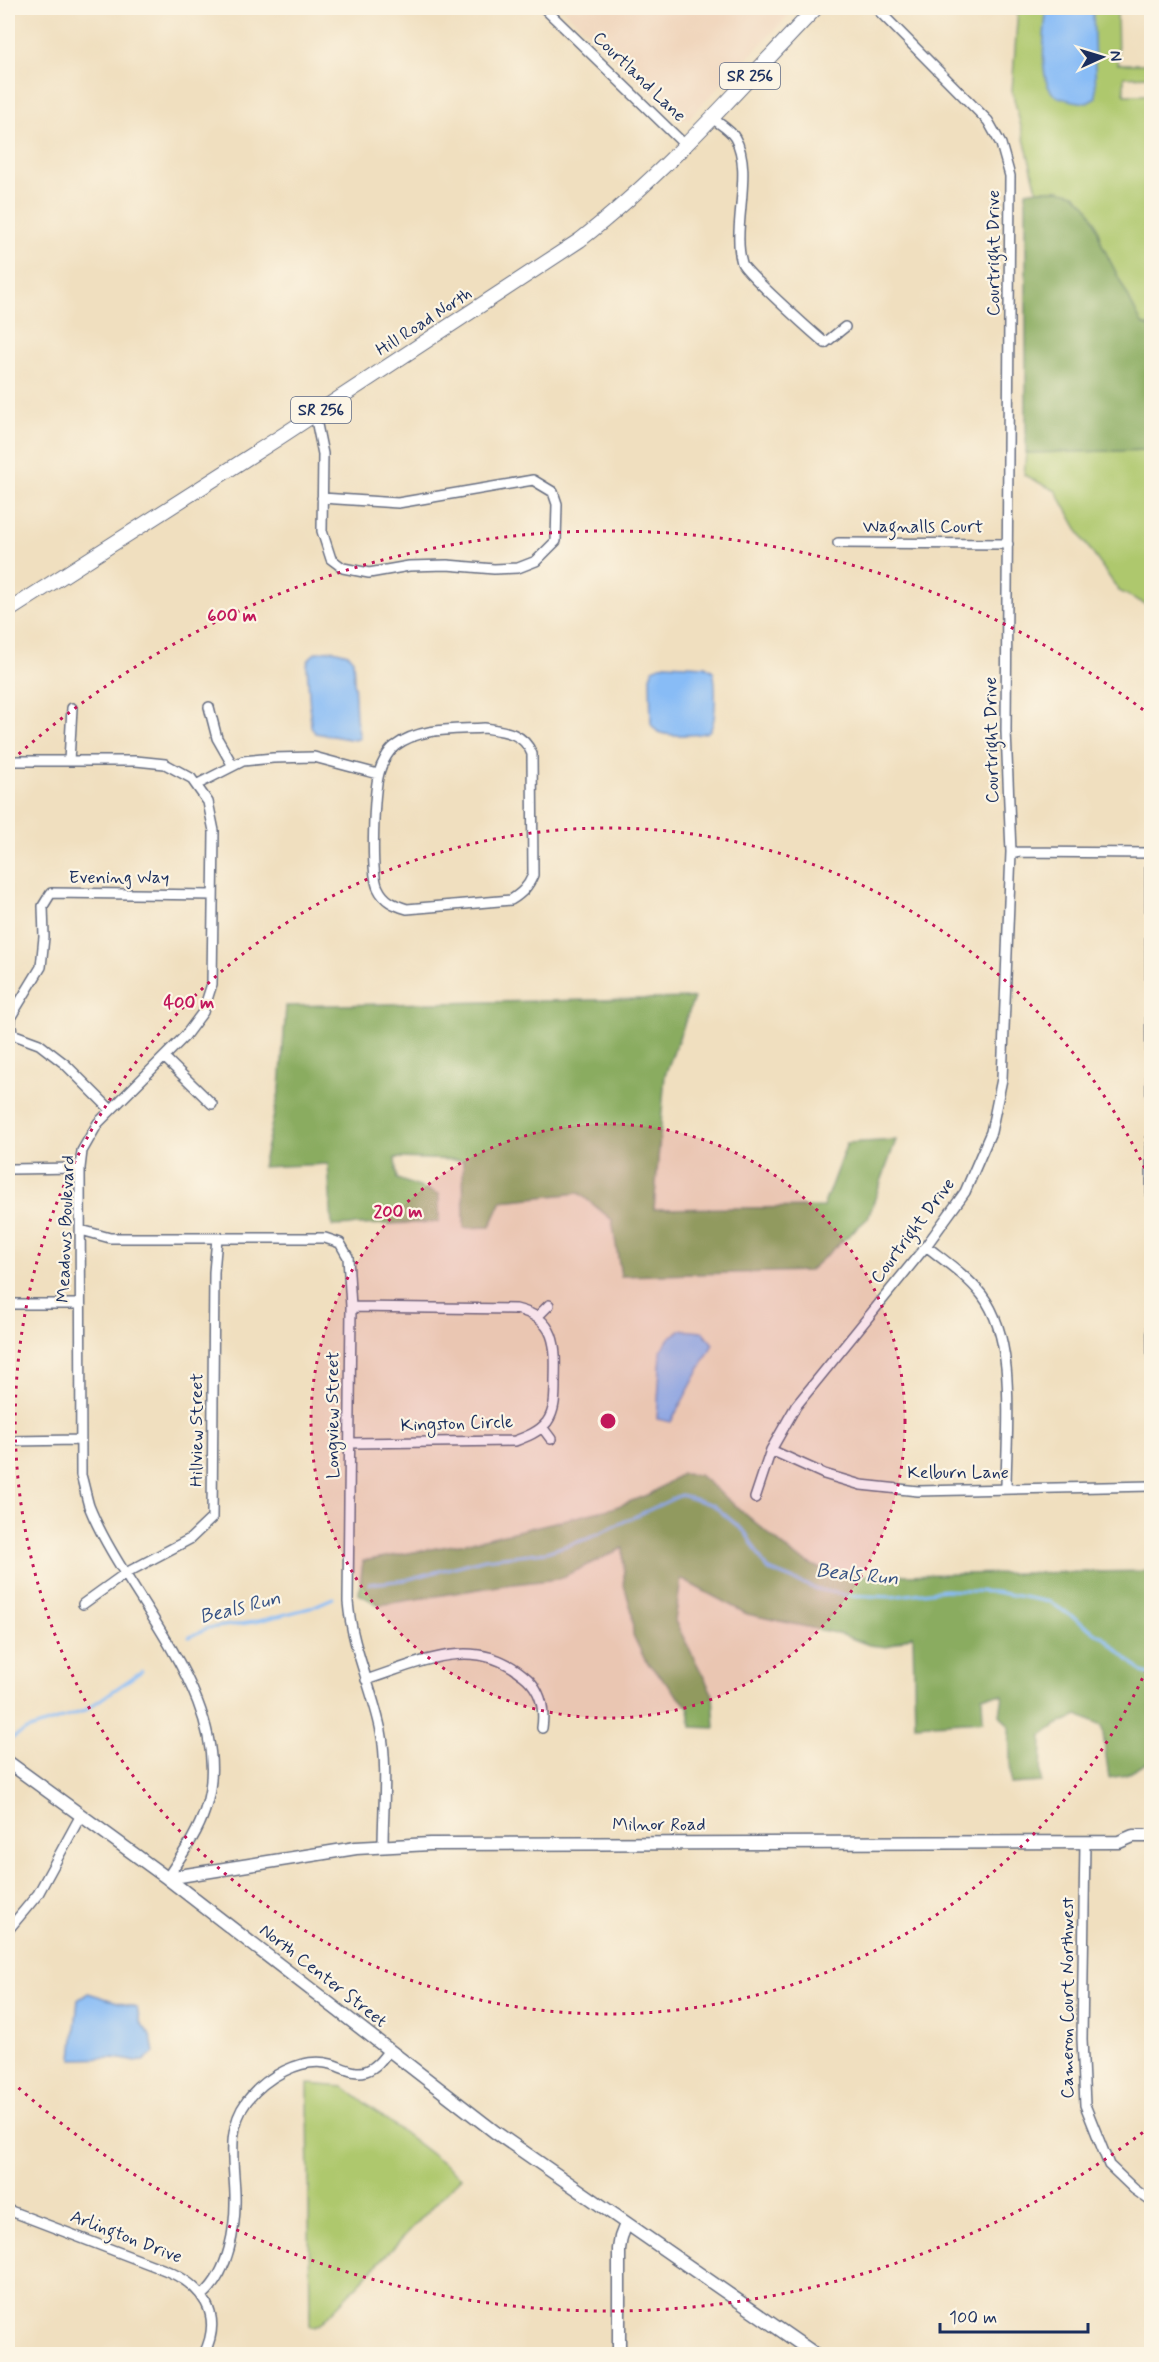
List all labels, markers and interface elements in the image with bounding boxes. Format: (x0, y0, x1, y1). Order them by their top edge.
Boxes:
street label: Courtland Lane (587, 26, 691, 128)
north arrow (1072, 27, 1132, 87)
text: N (1105, 50, 1126, 62)
road number: SR 256 (720, 63, 780, 89)
street label: Courtright Drive (982, 190, 1008, 316)
street label: Hill Road North (371, 282, 477, 362)
road number: SR 256 (291, 397, 351, 423)
street label: Wagnalls Court (863, 515, 983, 541)
text: 600 m (207, 604, 257, 628)
street label: Courtright Drive (979, 677, 1007, 803)
street label: Evening Way (69, 866, 169, 890)
text: 400 m (164, 991, 214, 1015)
street label: Meadows Boulevard (51, 1155, 81, 1303)
street label: Courtright Drive (865, 1173, 962, 1290)
text: 200 m (373, 1200, 423, 1224)
street label: Longview Street (321, 1351, 346, 1479)
street label: Hillview Street (185, 1373, 209, 1487)
street label: Kingston Circle (400, 1410, 514, 1439)
centre of rings (598, 1411, 618, 1431)
street label: Kelburn Lane (907, 1461, 1009, 1485)
water label: Beals Run (814, 1557, 900, 1593)
water label: Beals Run (197, 1585, 283, 1631)
street label: Milnor Road (612, 1813, 706, 1837)
street label: Cameron Court Northwest (1056, 1897, 1080, 2099)
street label: North Center Street (254, 1919, 392, 2034)
street label: Arlington Drive (66, 2205, 185, 2271)
scale bar (940, 2296, 1088, 2334)
text: 100 m (949, 2306, 997, 2330)

